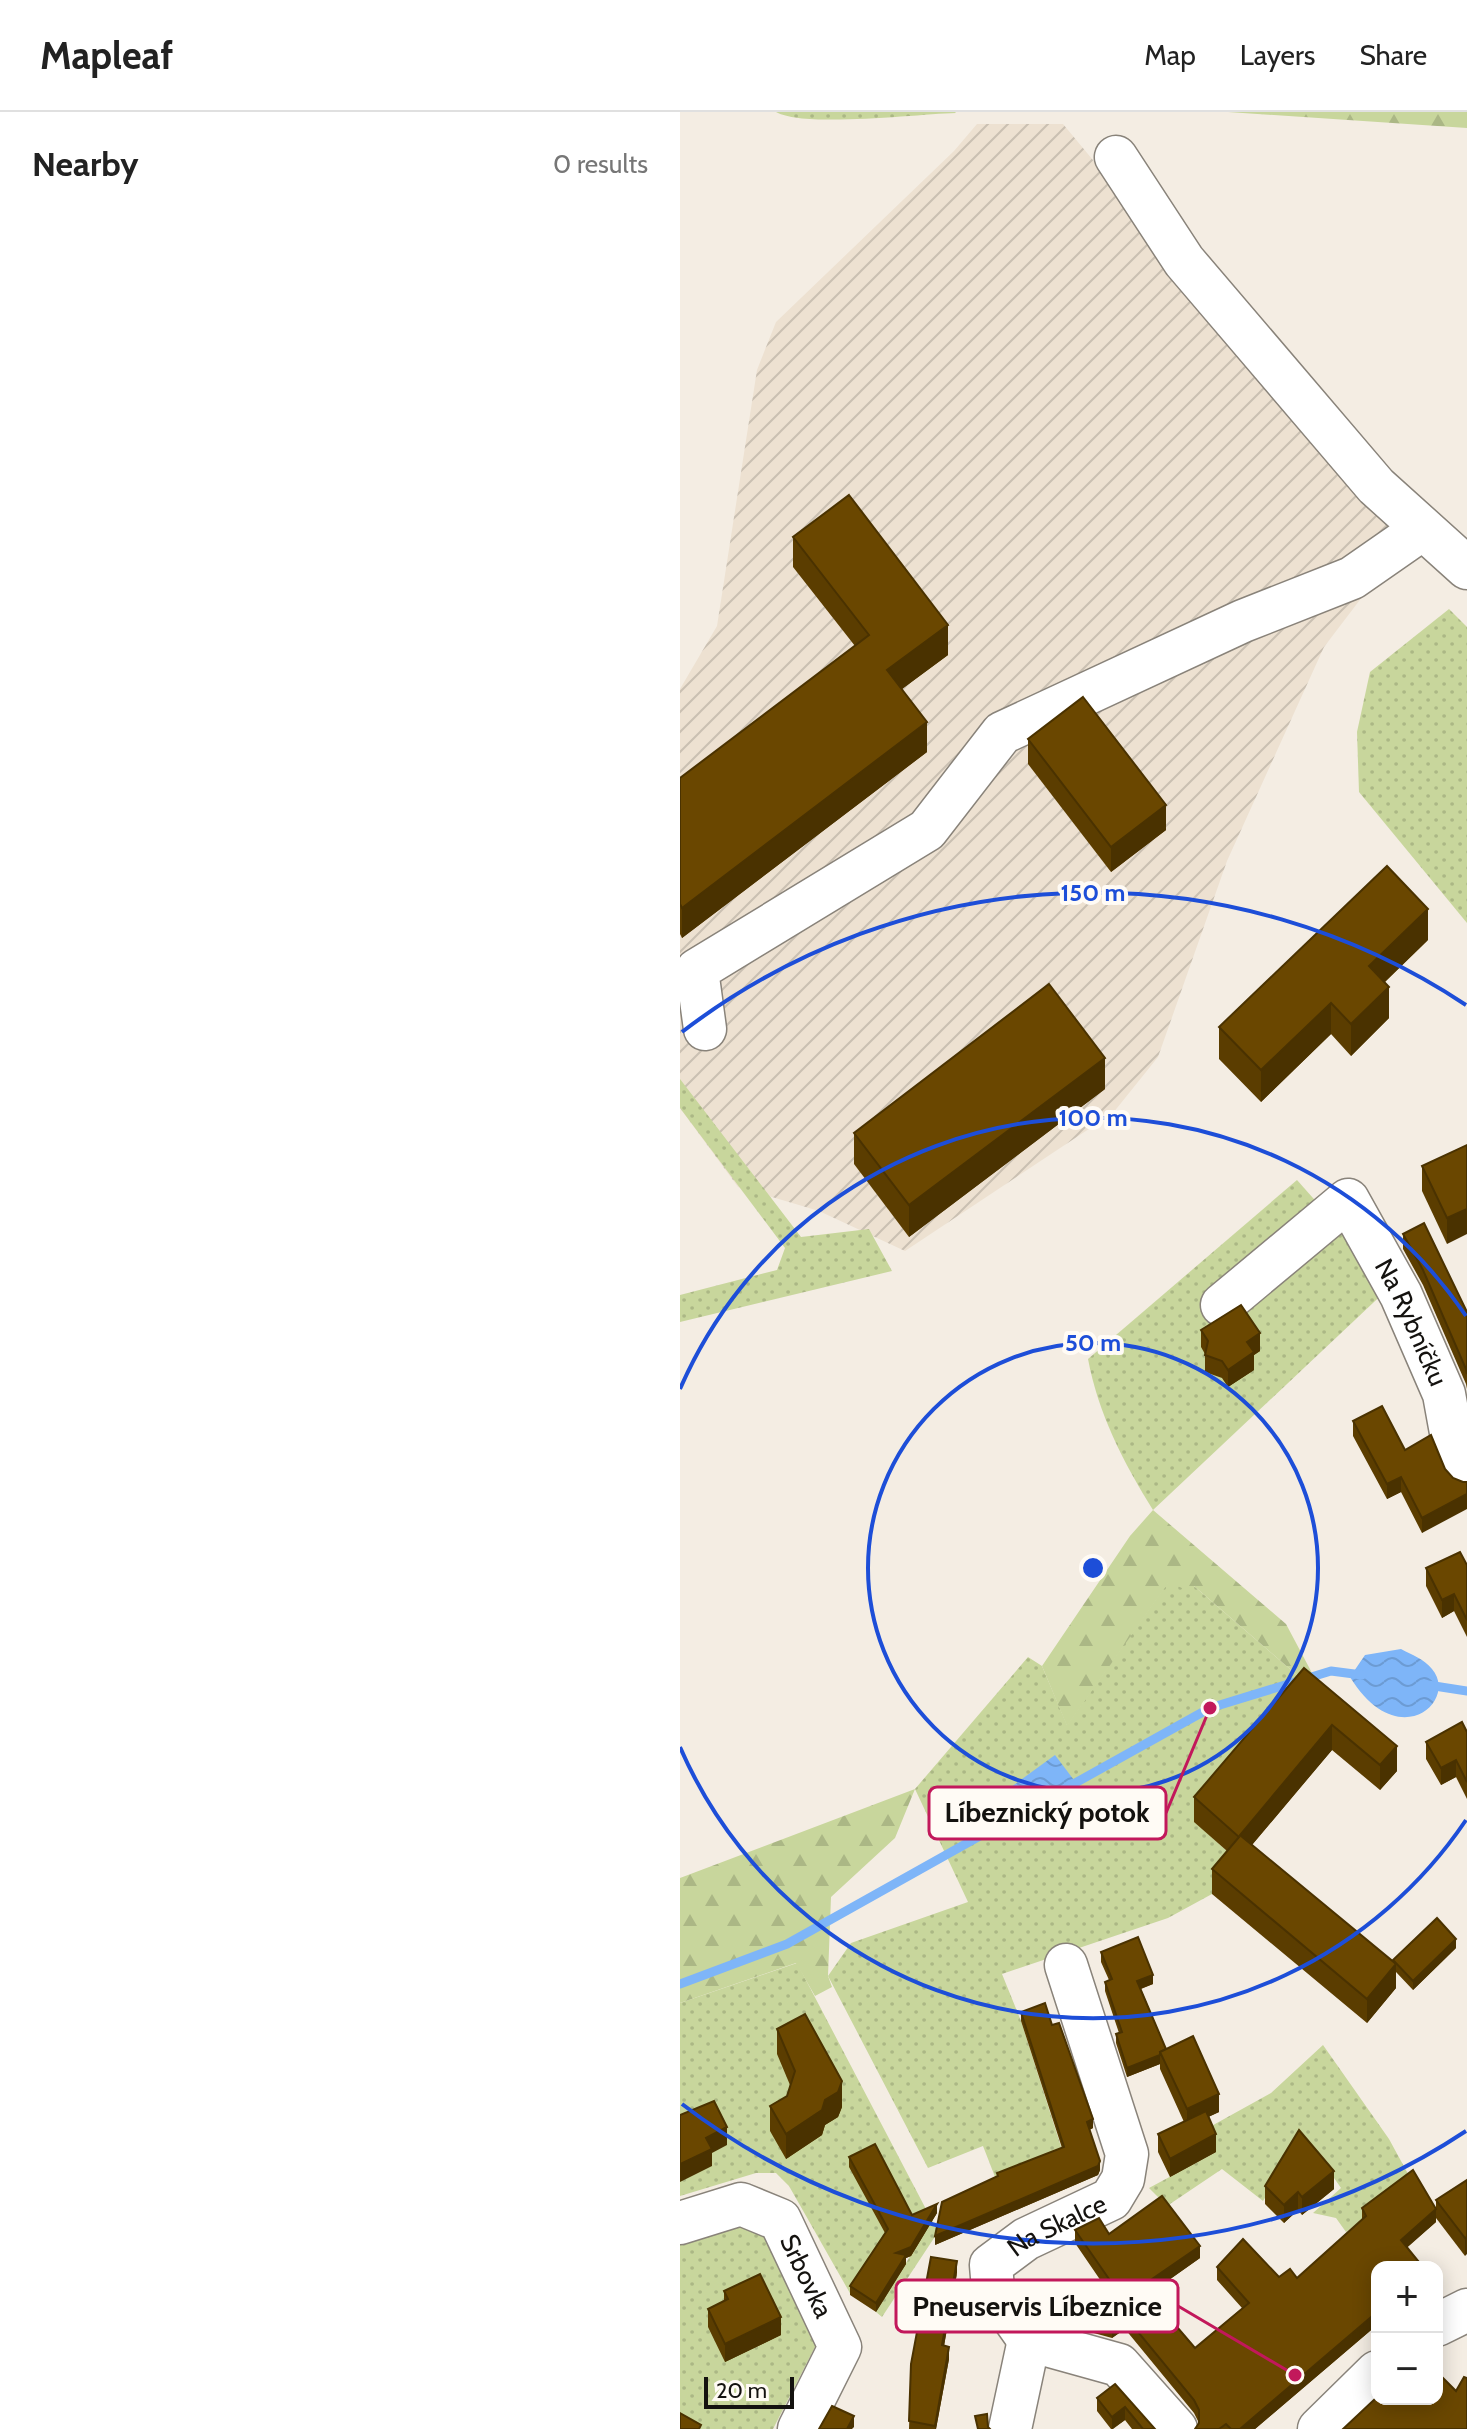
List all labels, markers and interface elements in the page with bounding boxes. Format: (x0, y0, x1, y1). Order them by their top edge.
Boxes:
text: Mapleaf (40, 32, 173, 79)
text: Map (1144, 38, 1196, 72)
text: Layers (1240, 38, 1315, 72)
text: Share (1359, 38, 1427, 72)
text: Nearby (32, 143, 139, 185)
text: 0 results (553, 148, 648, 180)
text: 150 m (1061, 878, 1125, 907)
text: 100 m (1058, 1103, 1128, 1132)
street label: Na Rybníčku (1368, 1253, 1455, 1391)
text: 50 m (1065, 1328, 1121, 1357)
centre of rings (1079, 1554, 1107, 1582)
callout: Líbeznický potok (929, 1787, 1166, 1839)
text: Líbeznický potok (944, 1795, 1150, 1829)
street label: Na Skalce (1001, 2187, 1112, 2263)
street label: Srbovka (773, 2229, 840, 2323)
map controls (1371, 2261, 1443, 2405)
button: + (1371, 2261, 1443, 2333)
callout: Pneuservis Líbeznice (896, 2280, 1178, 2332)
text: Pneuservis Líbeznice (912, 2289, 1162, 2323)
button: − (1371, 2333, 1443, 2405)
scale bar (704, 2373, 794, 2409)
text: 20 m (716, 2377, 767, 2404)

